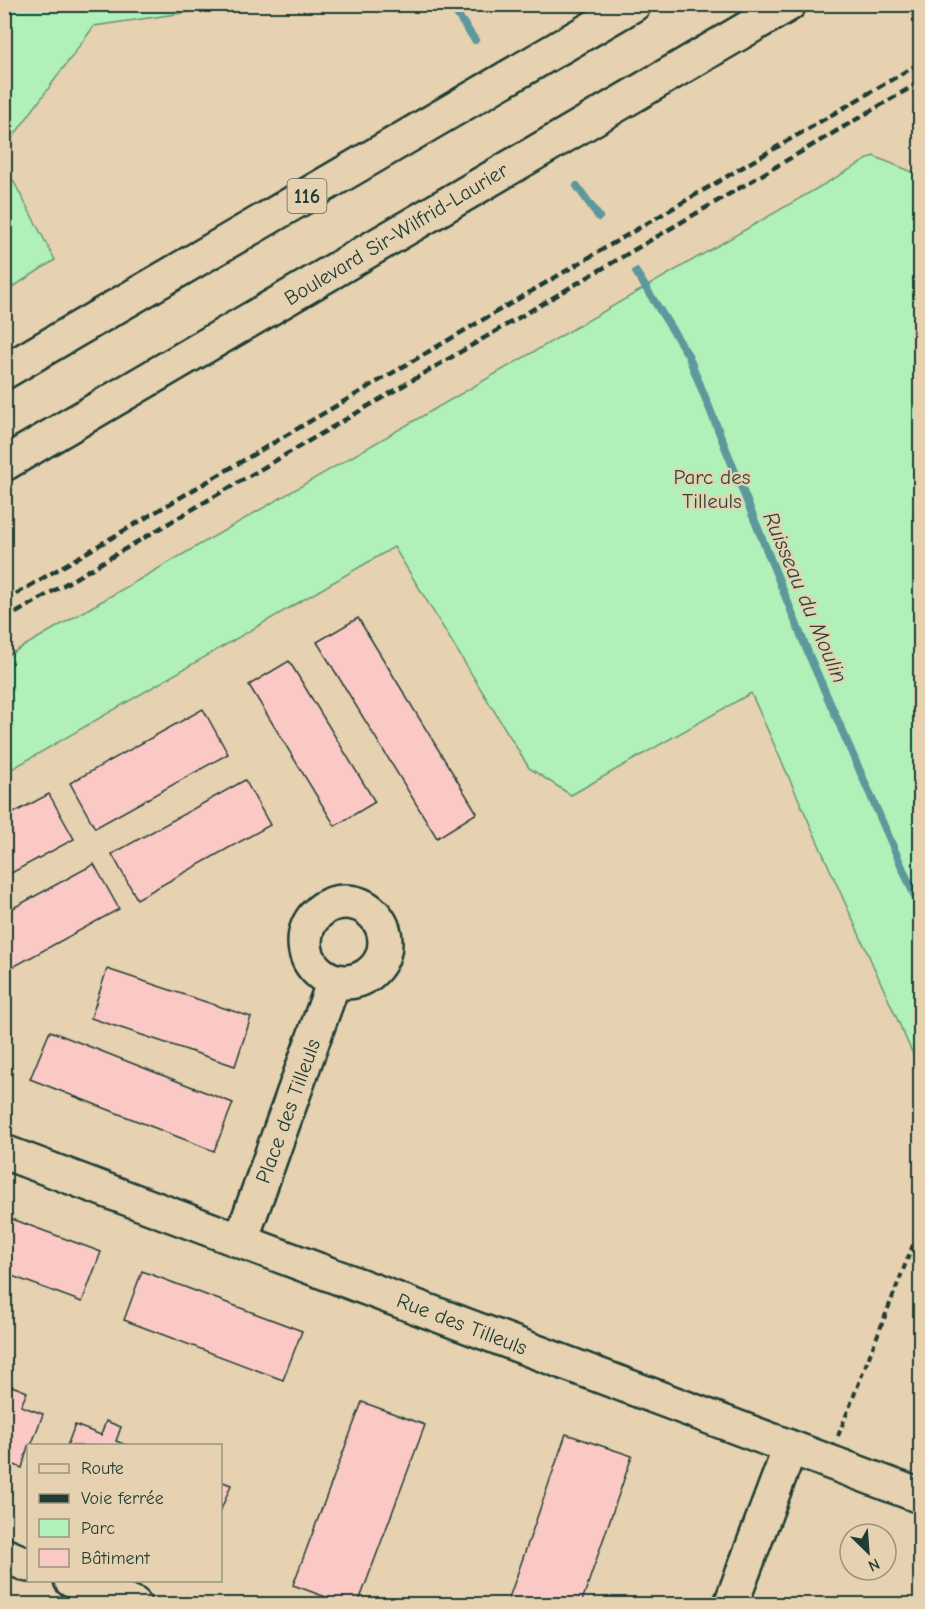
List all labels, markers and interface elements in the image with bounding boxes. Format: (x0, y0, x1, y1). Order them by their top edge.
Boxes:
street label: Boulevard Sir-Wilfrid-Laurier (280, 157, 513, 310)
road number: 116 (288, 179, 326, 213)
park label: Parc des Tilleuls (674, 465, 750, 513)
water label: Ruisseau du Moulin (757, 508, 853, 687)
street label: Place des Tilleuls (251, 1036, 325, 1186)
street label: Rue des Tilleuls (393, 1288, 531, 1360)
legend (27, 1444, 222, 1582)
text: Route (81, 1458, 124, 1479)
text: Voie ferrée (81, 1488, 164, 1509)
text: Parc (81, 1518, 115, 1539)
north arrow (838, 1522, 898, 1582)
text: Bâtiment (81, 1548, 151, 1569)
text: N (865, 1554, 882, 1575)

